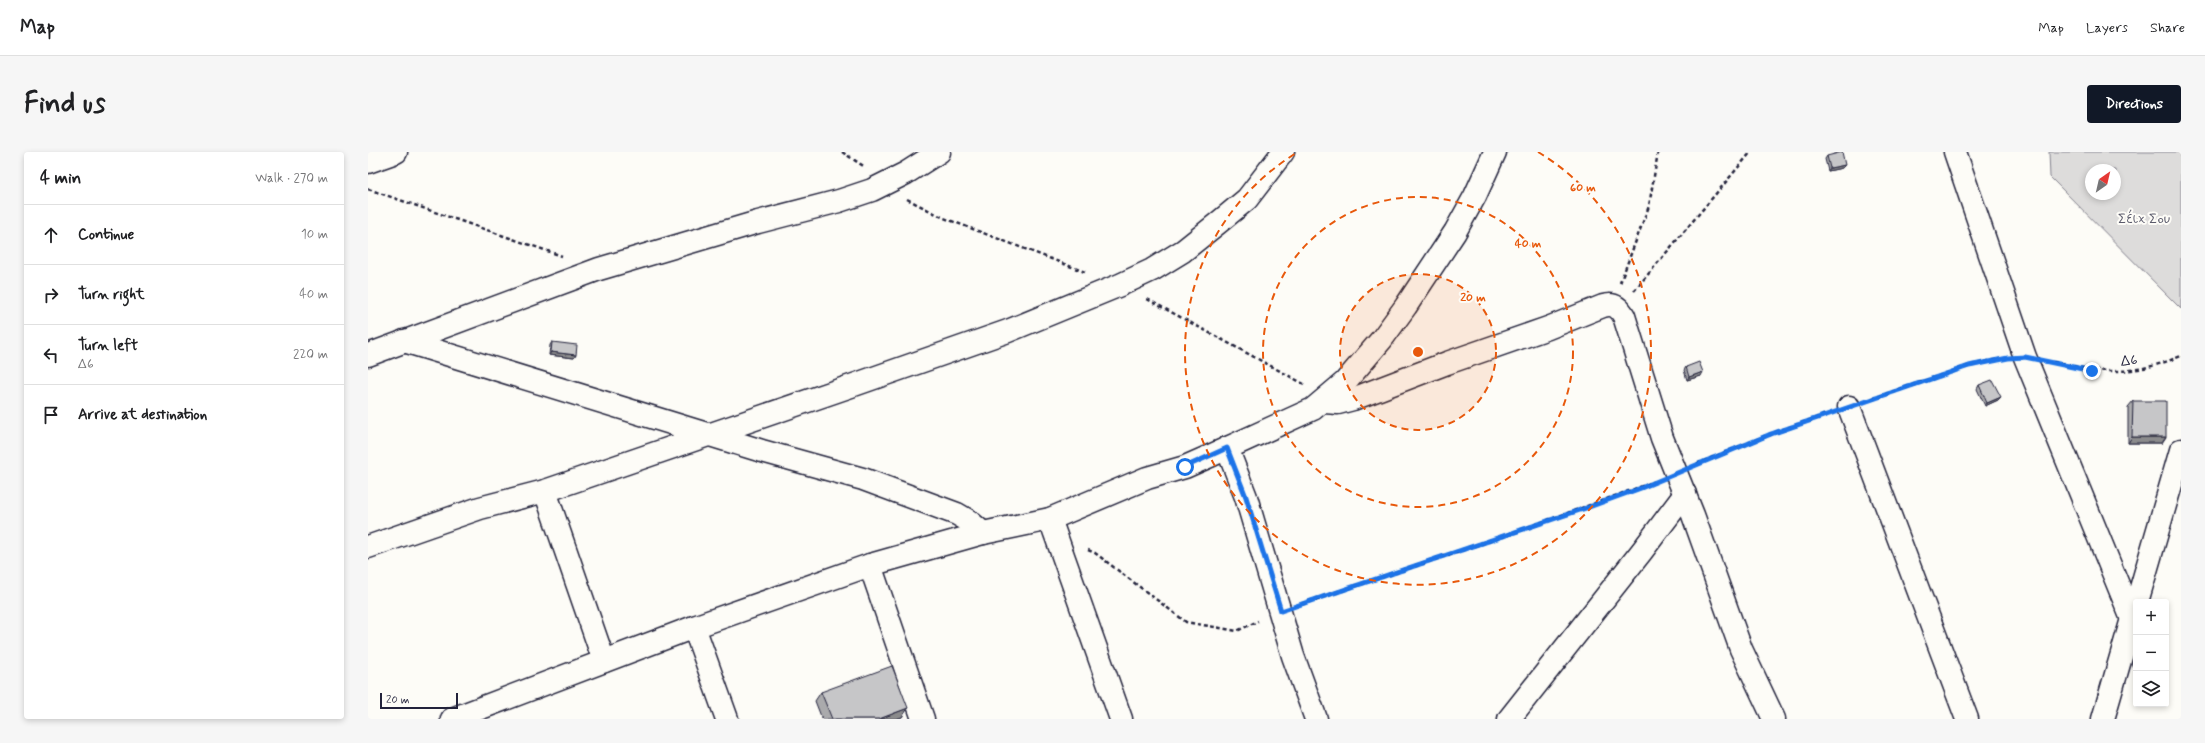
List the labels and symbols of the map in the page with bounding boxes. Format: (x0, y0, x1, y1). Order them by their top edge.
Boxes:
north arrow (2085, 164, 2121, 200)
text: 60 m (1570, 180, 1596, 196)
park label: Σέιχ Σου (2118, 209, 2170, 228)
text: 40 m (1515, 236, 1542, 252)
text: 20 m (1460, 290, 1486, 306)
centre of rings (1411, 345, 1425, 359)
street label: Δ6 (2120, 351, 2138, 371)
route end (2083, 362, 2101, 380)
route start (1176, 458, 1194, 476)
scale bar (380, 691, 458, 710)

